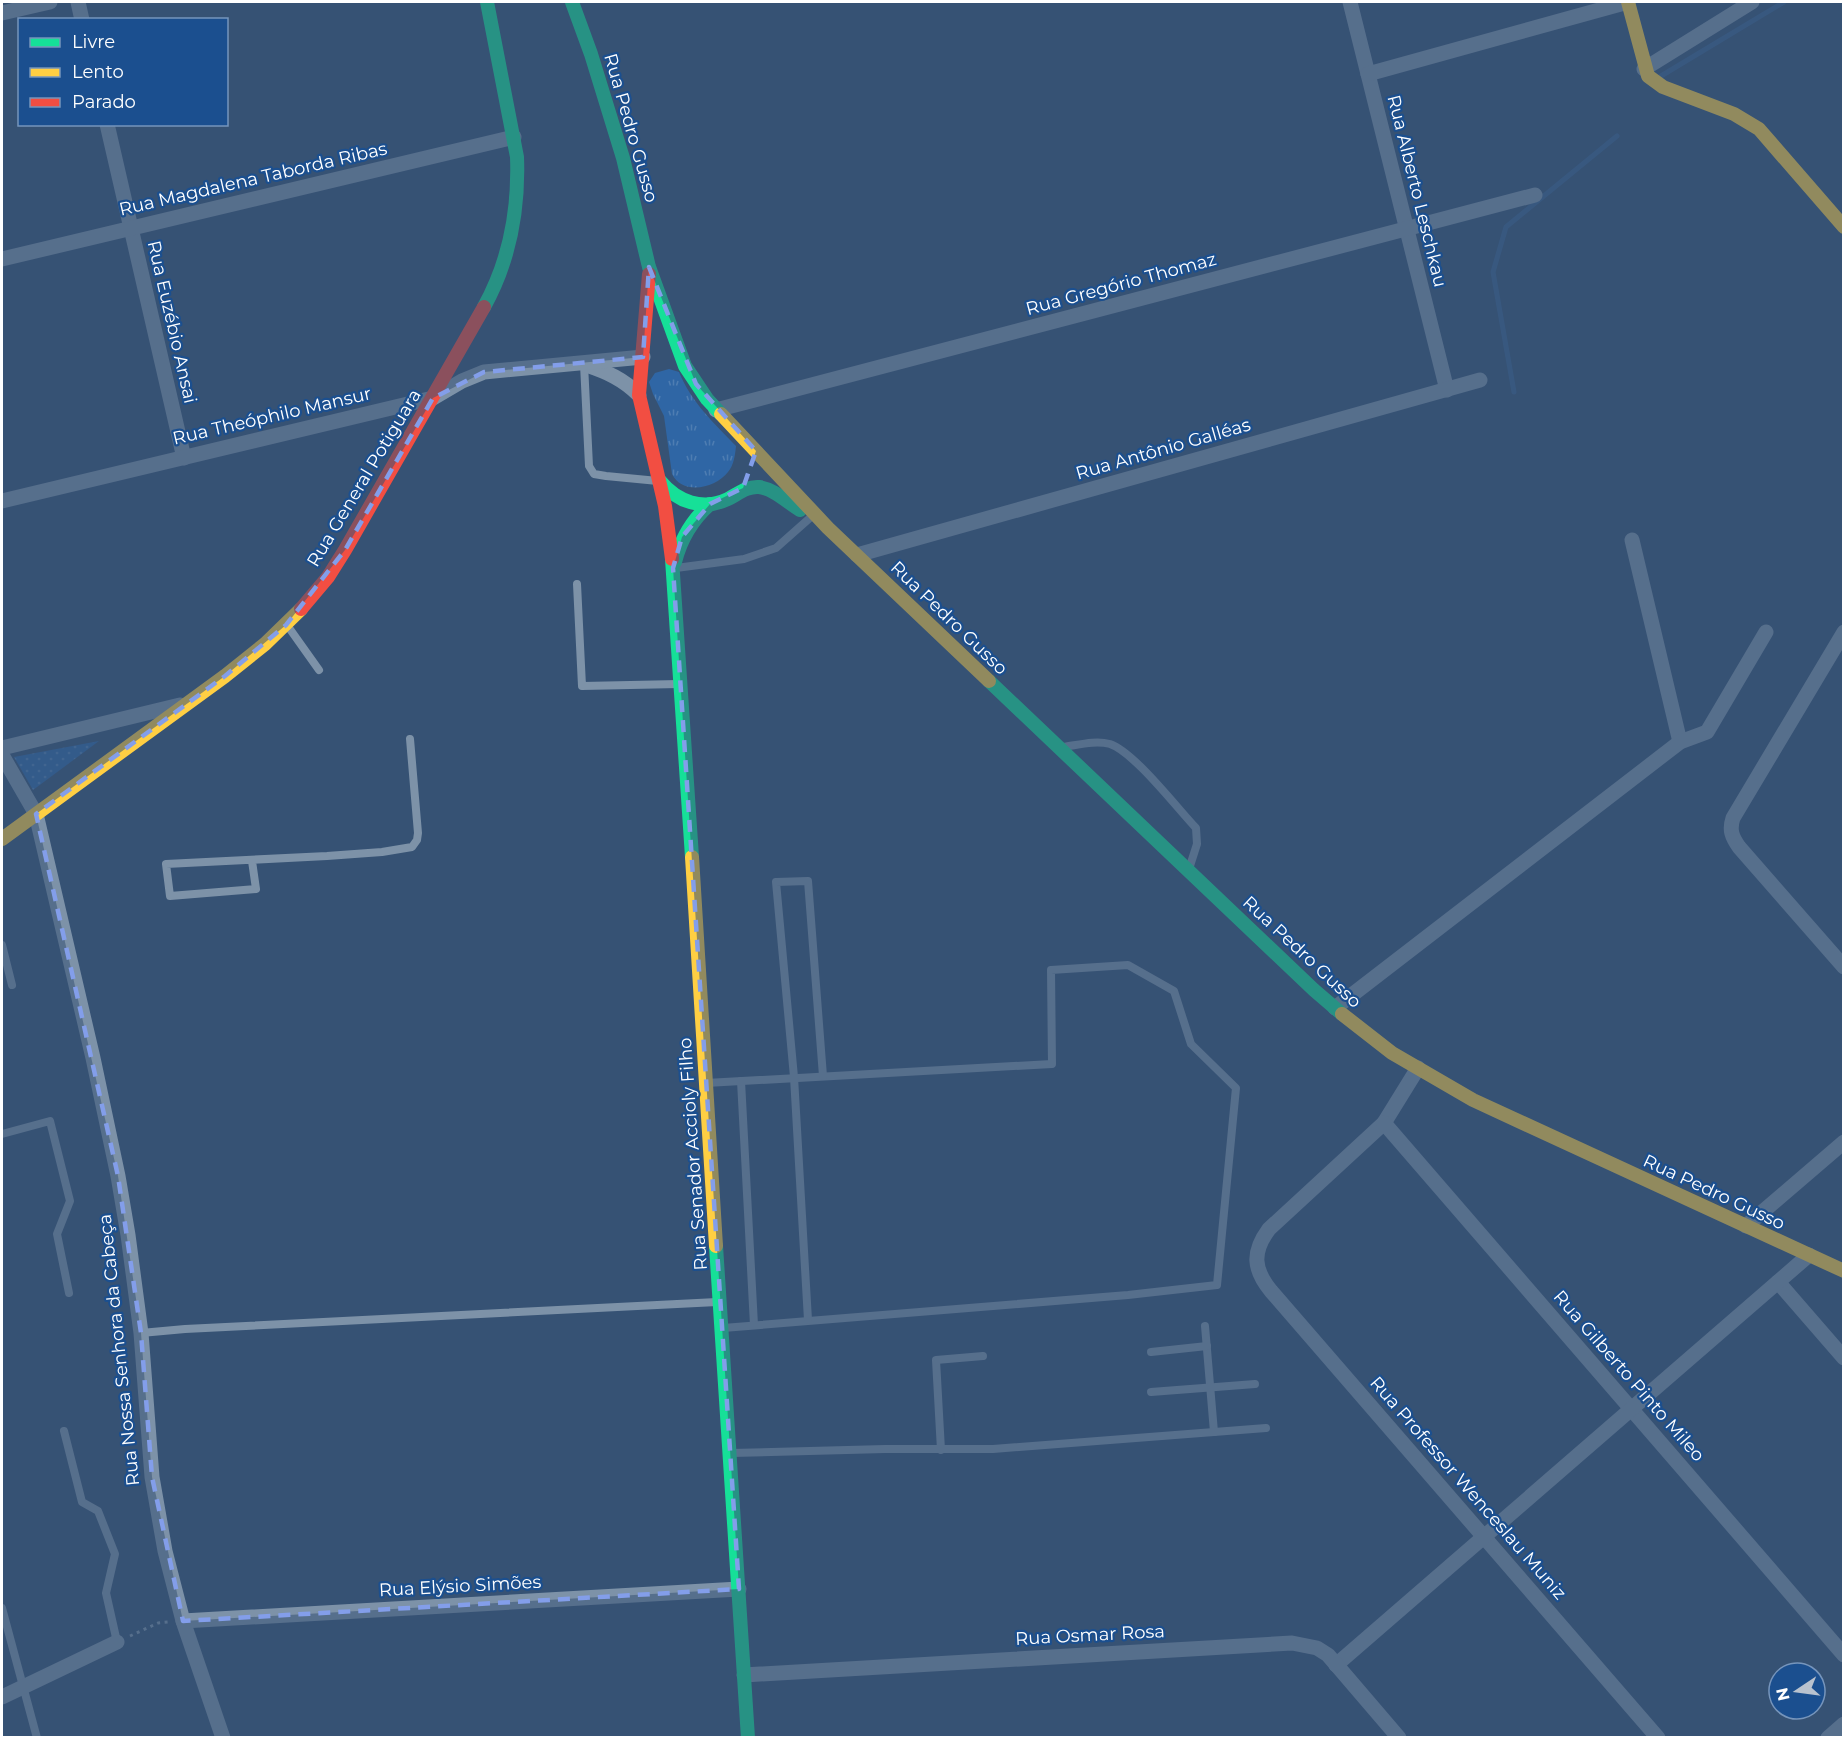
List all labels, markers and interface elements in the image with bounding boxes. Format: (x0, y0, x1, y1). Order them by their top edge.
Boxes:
legend (18, 18, 228, 126)
text: Livre (72, 31, 115, 53)
street label: Rua Pedro Gusso (599, 51, 663, 205)
text: Lento (72, 61, 124, 83)
text: Parado (72, 91, 136, 113)
street label: Rua Alberto Leschkau (1382, 93, 1452, 289)
street label: Rua Magdalena Taborda Ribas (117, 137, 389, 221)
street label: Rua Euzébio Ansai (143, 238, 201, 406)
street label: Rua Gregório Thomaz (1023, 248, 1219, 320)
street label: Rua Theóphilo Mansur (171, 382, 373, 450)
street label: Rua General Potiguara (302, 385, 426, 571)
street label: Rua Antônio Galléas (1073, 413, 1253, 485)
street label: Rua Pedro Gusso (886, 557, 1012, 679)
street label: Rua Pedro Gusso (1238, 891, 1366, 1013)
street label: Rua Senador Accioly Filho (674, 1037, 712, 1271)
street label: Rua Pedro Gusso (1640, 1149, 1788, 1235)
street label: Rua Nossa Senhora da Cabeça (94, 1213, 144, 1487)
street label: Rua Gilberto Pinto Mileo (1549, 1286, 1709, 1466)
street label: Rua Professor Wenceslau Muniz (1365, 1372, 1571, 1604)
street label: Rua Elýsio Simões (378, 1571, 542, 1601)
street label: Rua Osmar Rosa (1015, 1620, 1165, 1650)
north arrow (1767, 1661, 1827, 1721)
text: N (1772, 1686, 1794, 1703)

